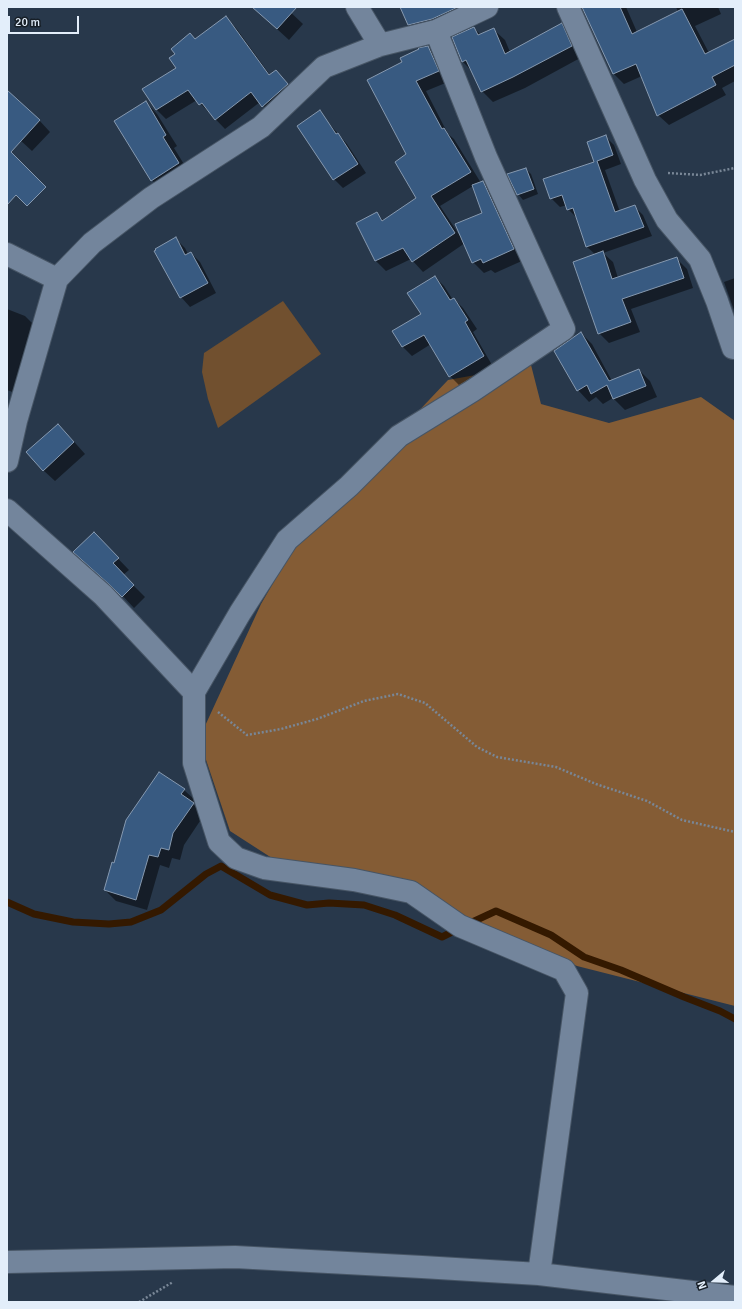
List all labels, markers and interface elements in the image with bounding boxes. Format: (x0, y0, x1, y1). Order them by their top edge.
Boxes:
scale bar (10, 8, 81, 34)
text: 20 m (15, 15, 40, 30)
north arrow (694, 1261, 734, 1301)
text: N (695, 1279, 710, 1291)

